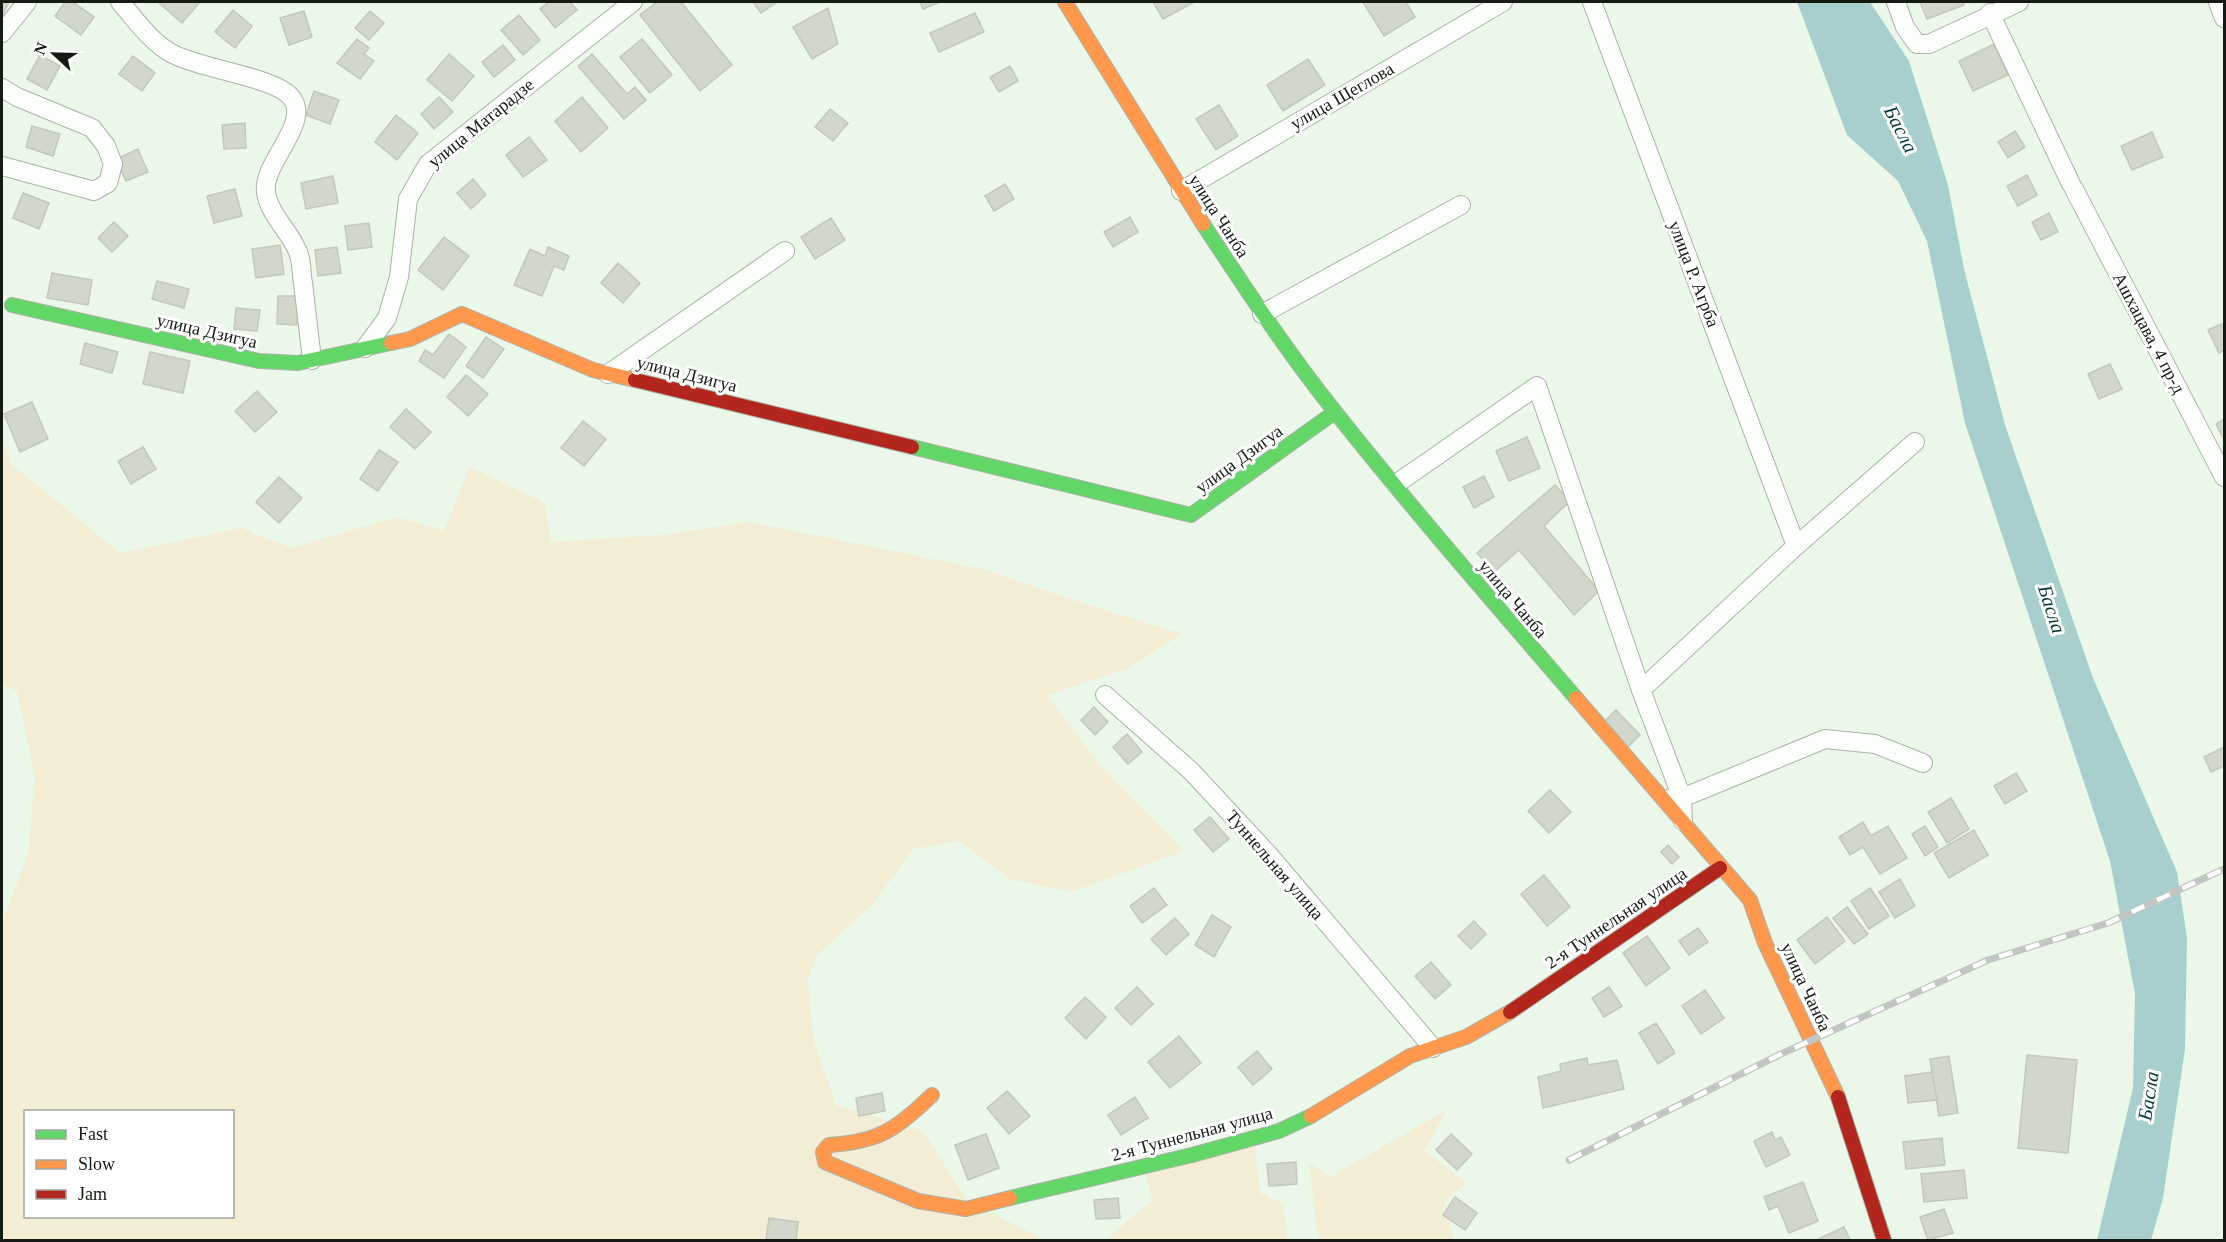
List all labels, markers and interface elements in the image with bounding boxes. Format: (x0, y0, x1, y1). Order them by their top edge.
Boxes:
north arrow (24, 24, 84, 84)
text: N (31, 40, 51, 57)
street label: улица Щеглова (1287, 58, 1397, 134)
street label: улица Матарадзе (424, 74, 538, 172)
water label: Басла (1879, 101, 1922, 156)
street label: улица Чанба (1185, 171, 1253, 261)
street label: улица Р. Агрба (1665, 218, 1723, 330)
street label: Ашхацава, 4 пр-д (2109, 269, 2189, 397)
street label: улица Дзигуа (155, 310, 259, 352)
street label: улица Дзигуа (635, 352, 739, 396)
street label: улица Дзигуа (1192, 421, 1286, 497)
street label: улица Чанба (1475, 556, 1551, 642)
water label: Басла (2034, 581, 2070, 636)
street label: Туннельная улица (1222, 806, 1328, 924)
street label: 2-я Туннельная улица (1542, 863, 1690, 973)
street label: улица Чанба (1777, 940, 1835, 1034)
water label: Басла (2133, 1070, 2163, 1123)
street label: 2-я Туннельная улица (1109, 1103, 1275, 1165)
legend (24, 1110, 234, 1218)
text: Fast (78, 1124, 108, 1144)
text: Slow (78, 1154, 115, 1174)
text: Jam (78, 1184, 107, 1204)

